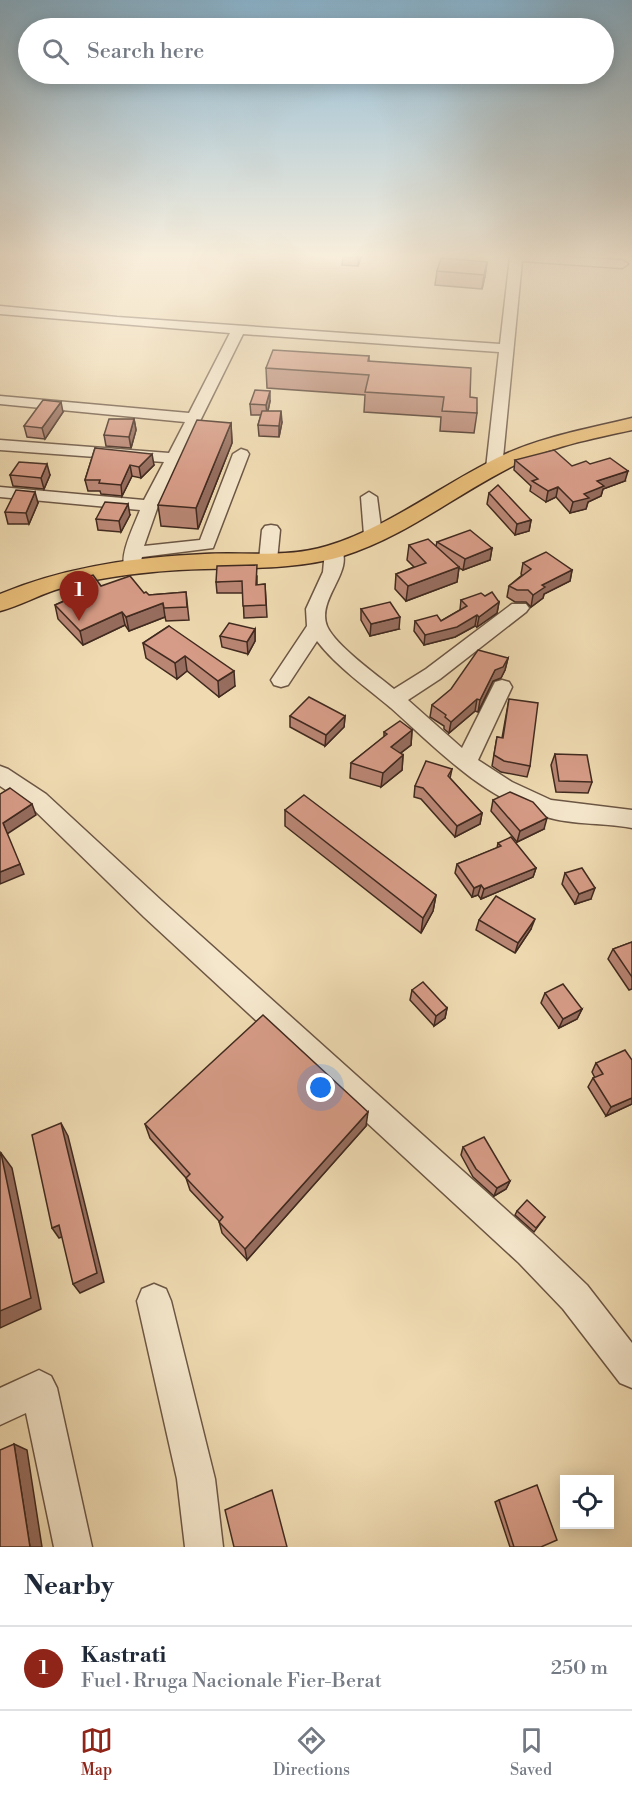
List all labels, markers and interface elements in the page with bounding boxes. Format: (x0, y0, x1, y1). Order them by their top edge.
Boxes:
search box (18, 18, 614, 84)
icon: search (39, 35, 72, 68)
text: Search here (87, 38, 204, 65)
pin: 1 (60, 572, 98, 621)
your location (306, 1073, 335, 1102)
map controls (560, 1475, 614, 1529)
button: locate (560, 1475, 614, 1529)
text: Nearby (24, 1570, 114, 1602)
text: Kastrati (81, 1642, 166, 1669)
text: 1 (39, 1656, 48, 1681)
text: 250 m (551, 1656, 608, 1681)
text: Fuel · Rruga Nacionale Fier-Berat (81, 1669, 382, 1694)
tab: Map (80, 1724, 113, 1780)
tab: Directions (273, 1724, 350, 1780)
tab: Saved (510, 1724, 552, 1780)

